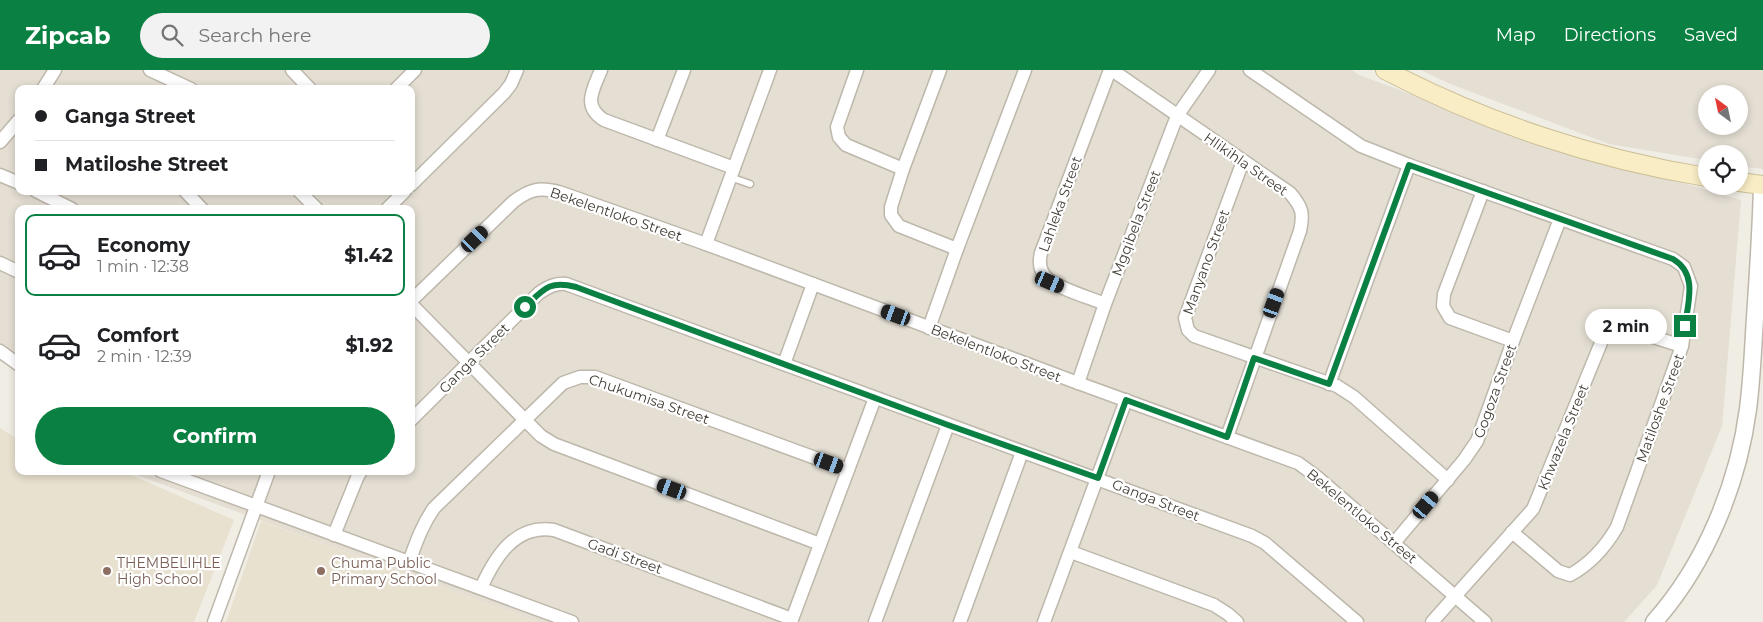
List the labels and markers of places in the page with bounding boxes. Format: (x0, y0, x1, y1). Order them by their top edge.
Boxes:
place label: THEMBELIHLE High School (117, 554, 221, 588)
place label: Chuma Public Primary School (331, 554, 437, 588)
marker: THEMBELIHLE High School (101, 565, 113, 577)
marker: Chuma Public Primary School (315, 565, 327, 577)

